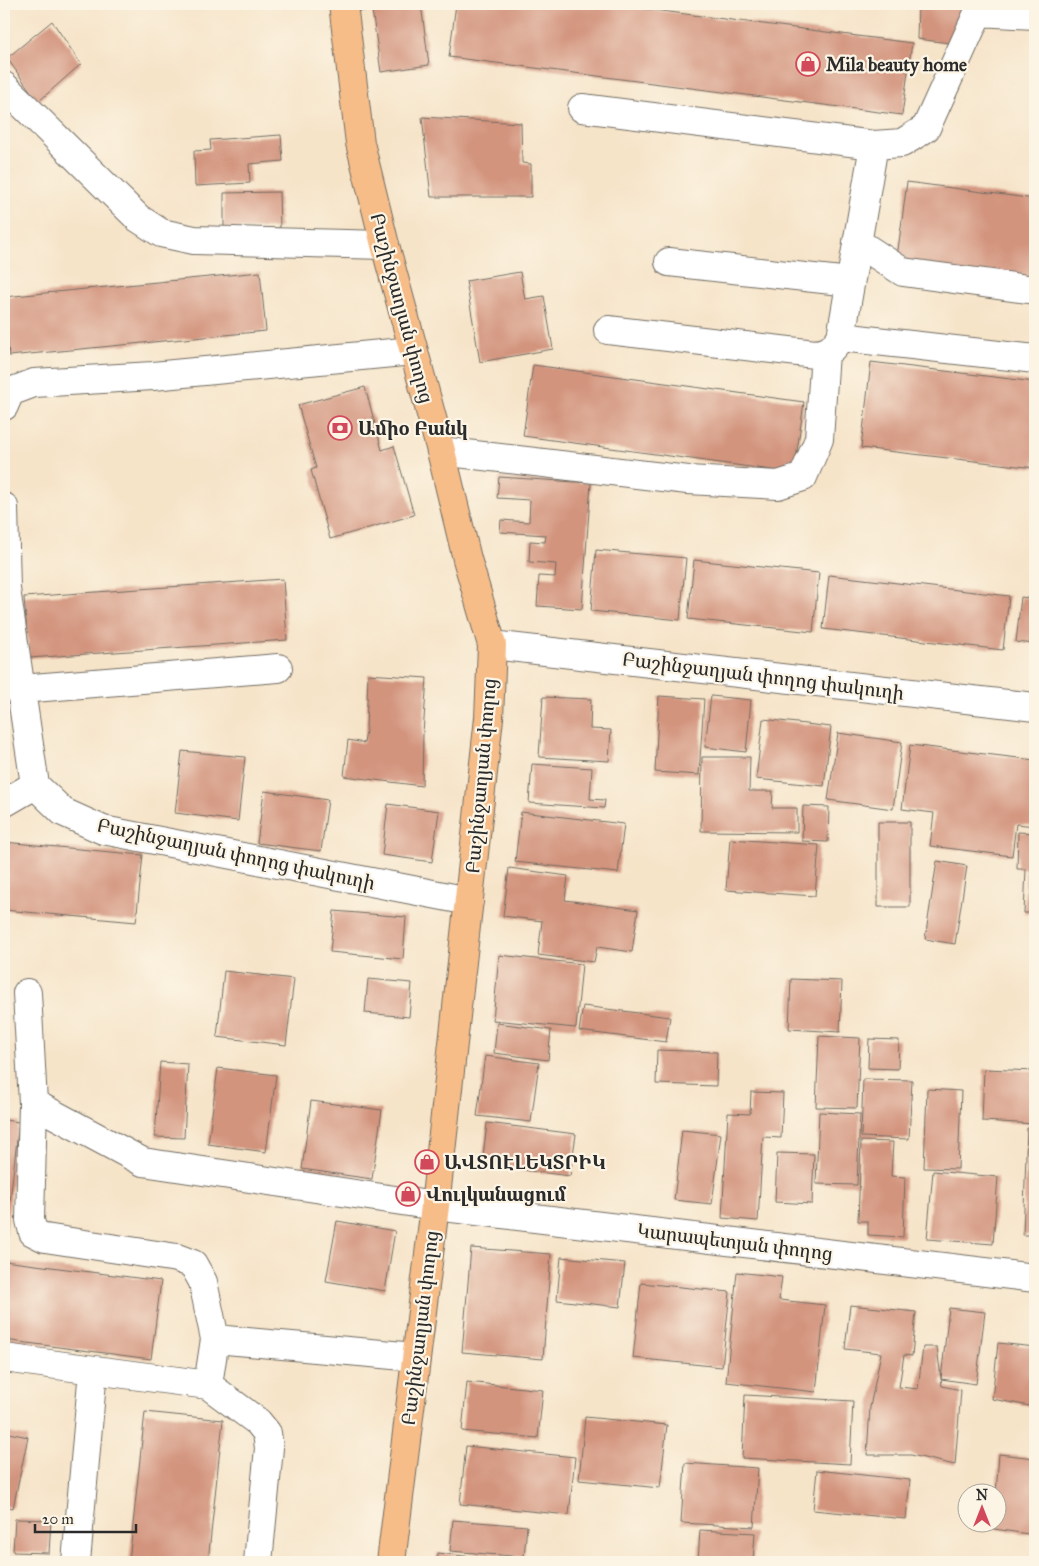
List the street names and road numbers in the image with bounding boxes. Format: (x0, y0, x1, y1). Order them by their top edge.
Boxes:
street label: Բաշինջաղյան փողոց (366, 210, 438, 406)
street label: Բաշինջաղյան փողոց փակուղի (621, 647, 905, 705)
street label: Բաշինջաղյան փողոց (461, 677, 501, 875)
street label: Բաշինջաղյան փողոց փակուղի (95, 813, 377, 895)
street label: Կարապետյան փողոց (636, 1219, 834, 1265)
street label: Բաշինջաղյան փողոց (397, 1229, 443, 1427)

